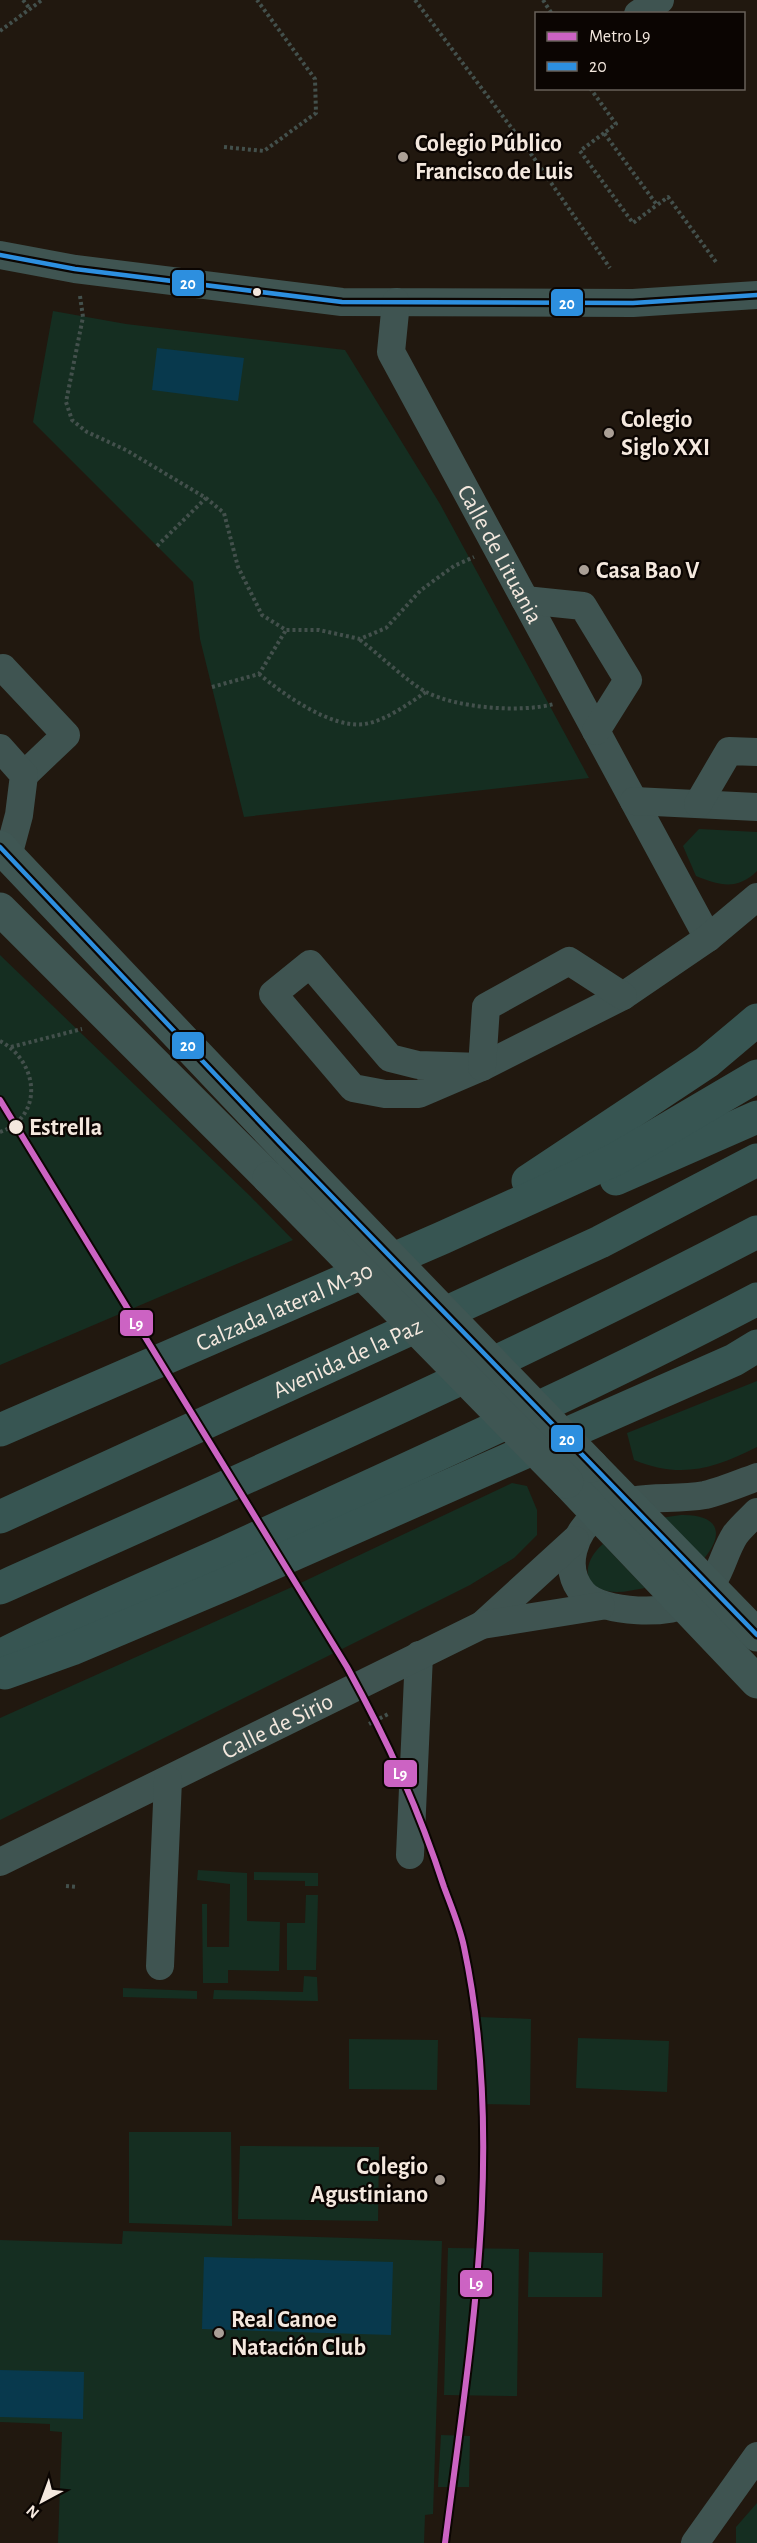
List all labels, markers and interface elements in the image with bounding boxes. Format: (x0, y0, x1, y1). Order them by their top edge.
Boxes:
legend (535, 12, 745, 90)
text: Metro L9 (589, 28, 650, 46)
text: 20 (589, 58, 607, 76)
place label: Colegio Público Francisco de Luis (415, 132, 573, 184)
marker: Colegio Público Francisco de Luis (396, 150, 410, 164)
line badge: 20 (171, 269, 205, 297)
text: 20 (180, 276, 196, 292)
unlabelled marker (251, 286, 263, 298)
line badge: 20 (550, 288, 584, 317)
text: 20 (559, 296, 575, 312)
place label: Colegio Siglo XXI (621, 408, 710, 460)
marker: Colegio Siglo XXI (602, 426, 616, 440)
street label: Calle de Lituania (452, 481, 547, 628)
place label: Casa Bao V (596, 559, 700, 583)
marker: Casa Bao V (577, 563, 591, 577)
line badge: 20 (171, 1031, 205, 1060)
text: 20 (180, 1038, 196, 1054)
place label: Estrella (29, 1116, 102, 1140)
marker: Estrella (7, 1118, 25, 1136)
street label: Calzada lateral M-30 (193, 1259, 377, 1356)
line badge: L9 (119, 1309, 154, 1337)
street label: Avenida de la Paz (269, 1314, 426, 1403)
text: L9 (129, 1316, 144, 1332)
line badge: 20 (550, 1424, 584, 1453)
text: 20 (559, 1432, 575, 1448)
street label: Calle de Sirio (218, 1689, 337, 1764)
line badge: L9 (383, 1759, 418, 1788)
text: L9 (393, 1766, 408, 1782)
place label: Colegio Agustiniano (311, 2155, 428, 2207)
marker: Colegio Agustiniano (433, 2173, 447, 2187)
line badge: L9 (459, 2269, 493, 2298)
text: L9 (469, 2276, 484, 2292)
place label: Real Canoe Natación Club (231, 2308, 366, 2360)
marker: Real Canoe Natación Club (212, 2326, 226, 2340)
north arrow (12, 2471, 72, 2531)
text: N (23, 2502, 42, 2521)

